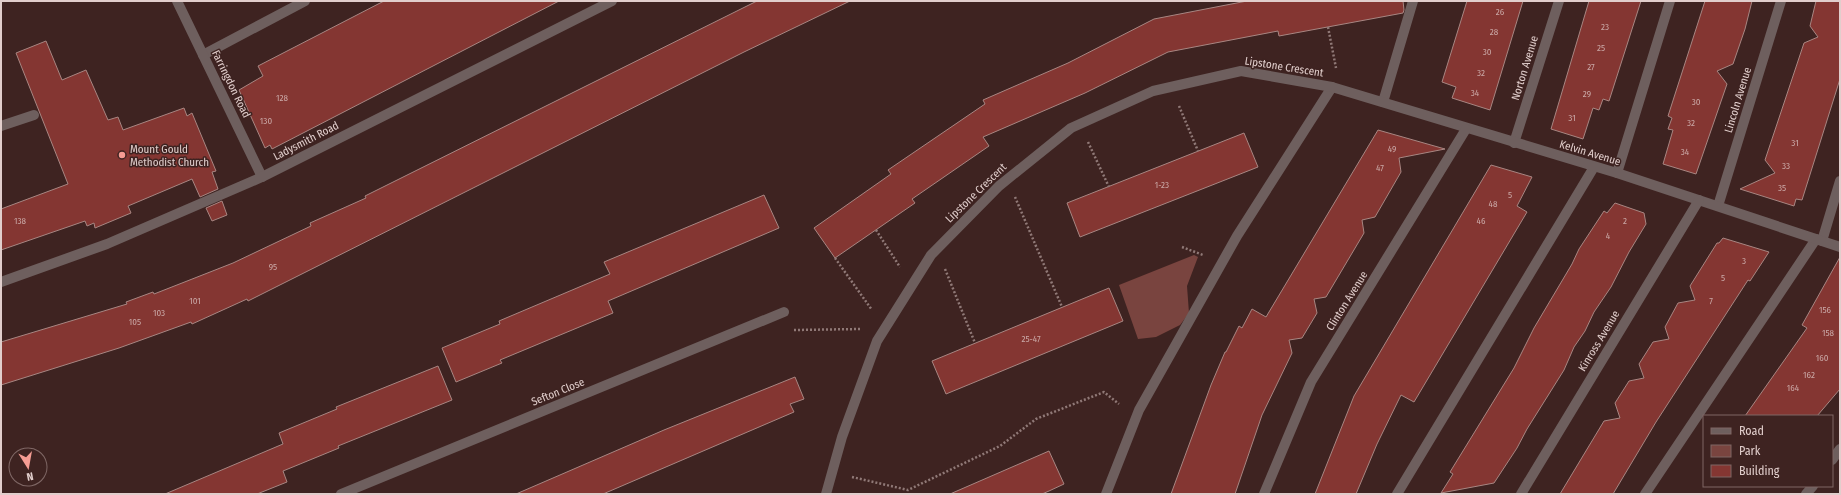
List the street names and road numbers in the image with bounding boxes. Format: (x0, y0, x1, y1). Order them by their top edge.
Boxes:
street label: Norton Avenue (1509, 34, 1541, 102)
street label: Farringdon Road (209, 48, 253, 120)
street label: Lipstone Crescent (1244, 54, 1325, 80)
street label: Lincoln Avenue (1722, 66, 1754, 134)
street label: Ladysmith Road (271, 119, 341, 163)
street label: Kelvin Avenue (1558, 138, 1622, 168)
street label: Lipstone Crescent (943, 160, 1009, 225)
street label: Clinton Avenue (1324, 269, 1370, 333)
street label: Kinross Avenue (1576, 308, 1622, 374)
street label: Sefton Close (530, 375, 586, 409)

